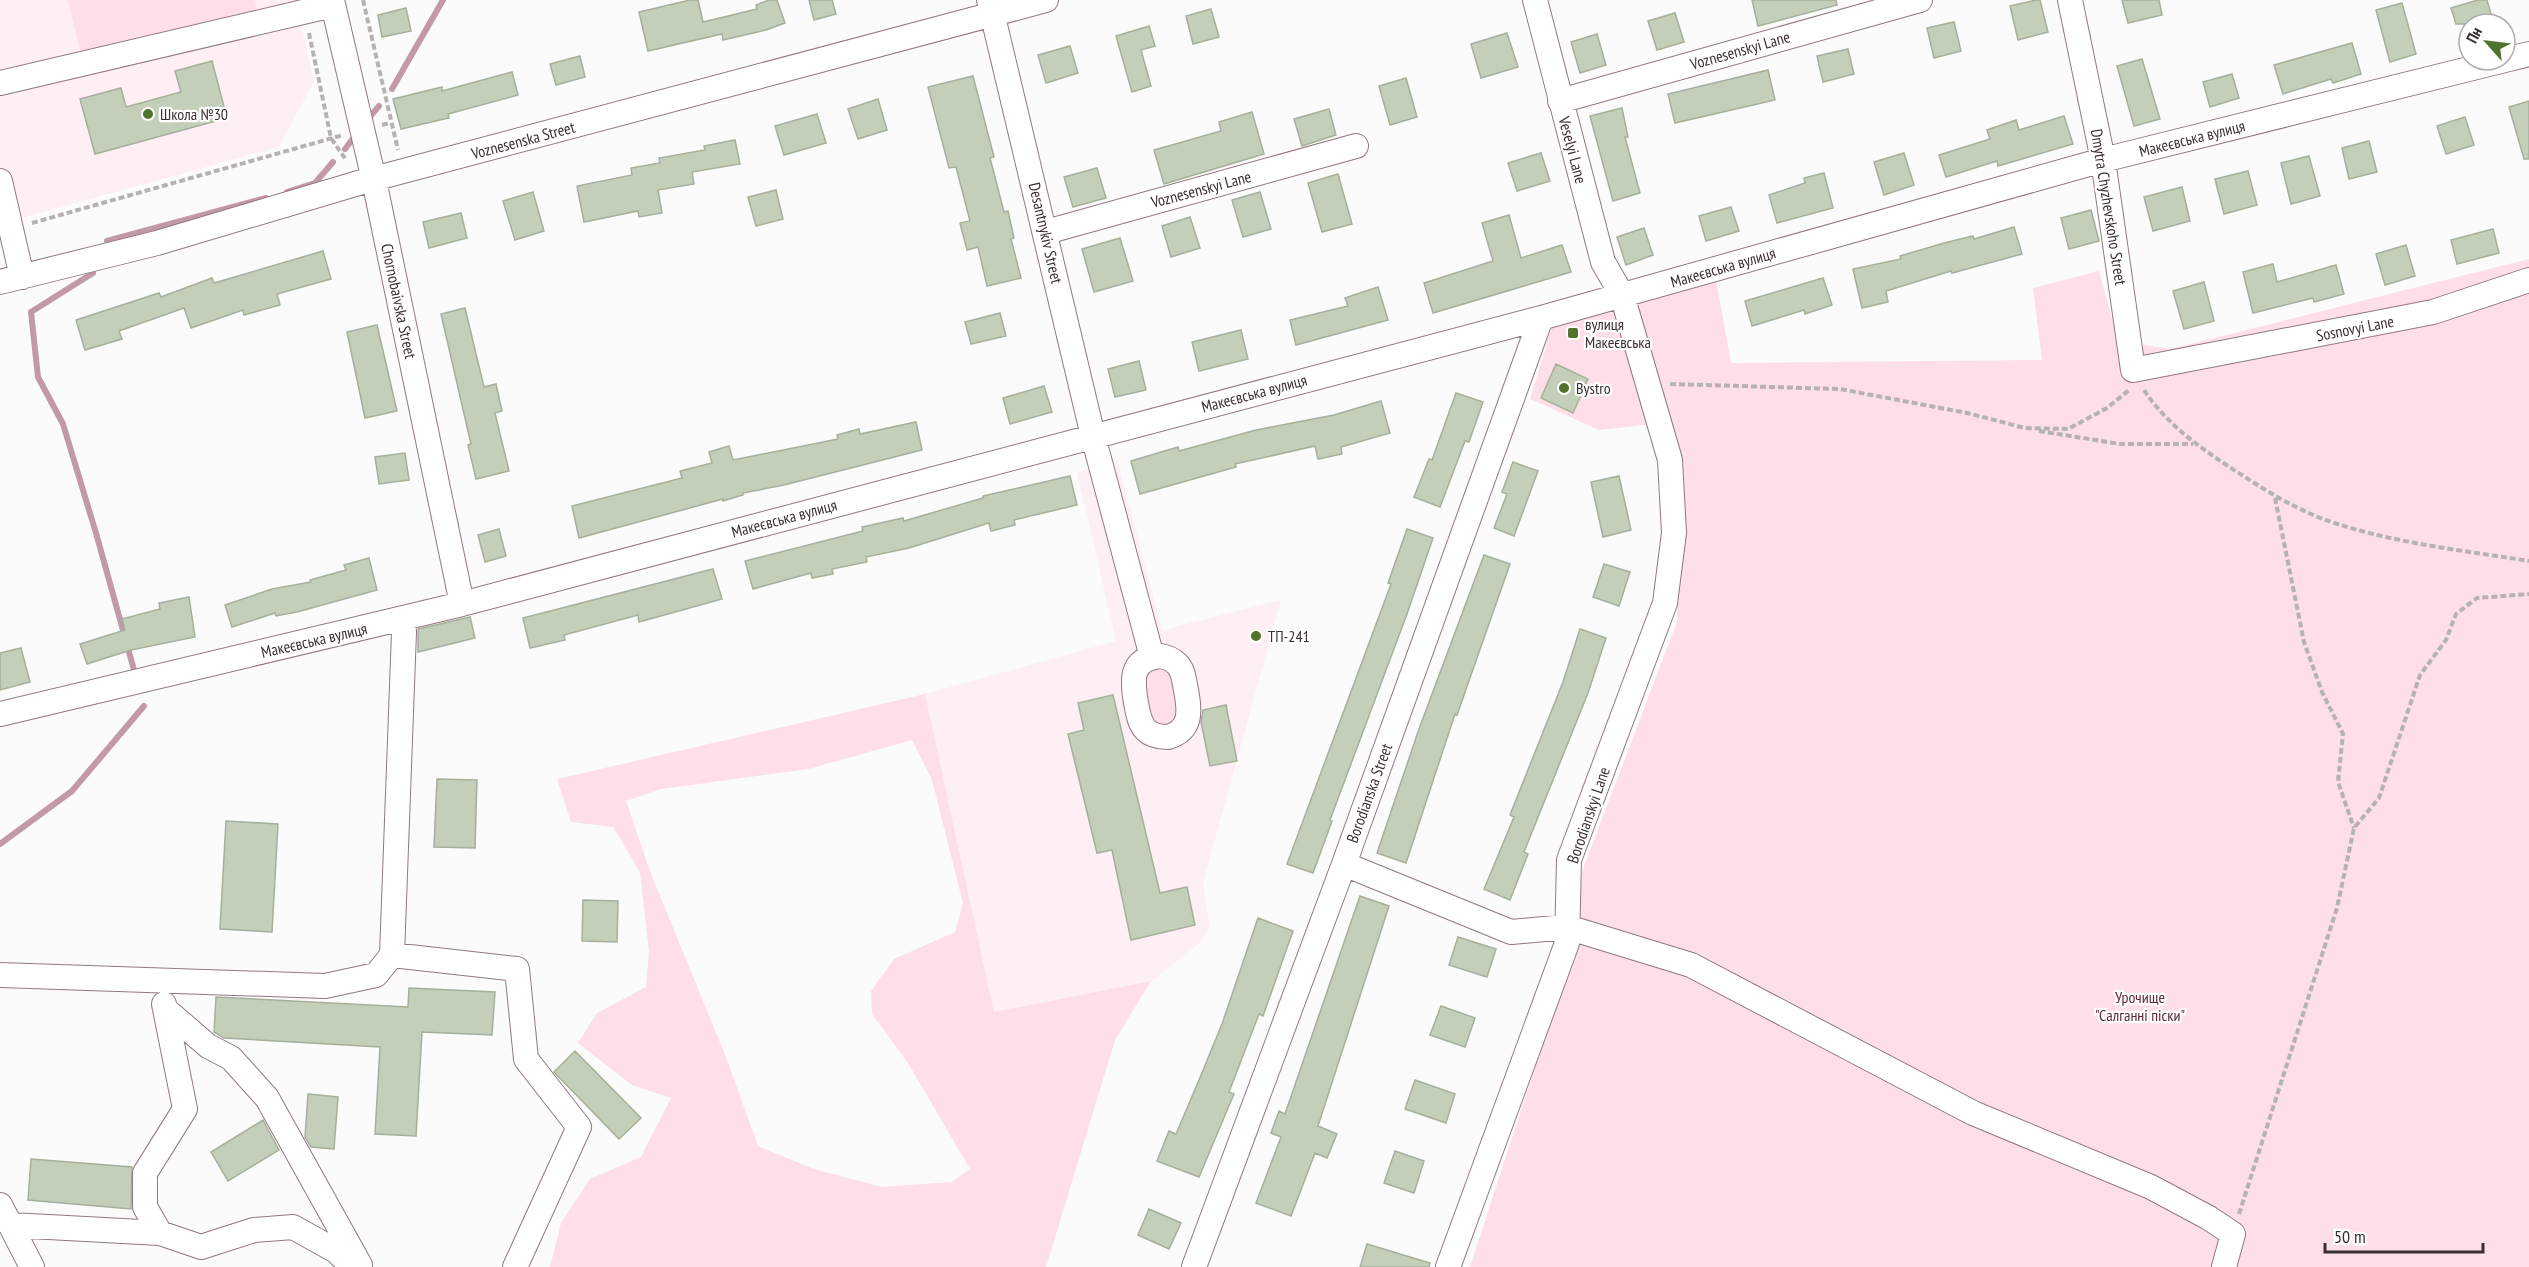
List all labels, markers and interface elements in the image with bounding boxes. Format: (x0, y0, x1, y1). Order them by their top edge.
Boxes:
north arrow (2457, 12, 2517, 72)
text: Пн (2461, 23, 2486, 46)
street label: Voznesenskyi Lane (1687, 26, 1792, 74)
place label: Школа №30 (160, 104, 228, 124)
marker: Школа №30 (141, 107, 155, 121)
street label: Veselyi Lane (1554, 113, 1591, 186)
street label: Макеєвська вулиця (2137, 115, 2247, 161)
street label: Voznesenska Street (468, 116, 578, 164)
street label: Dmytra Chyzhevskoho Street (2087, 127, 2131, 287)
street label: Voznesenskyi Lane (1148, 166, 1253, 212)
street label: Desantnykiv Street (1025, 180, 1067, 286)
street label: Chornobaivska Street (377, 242, 421, 361)
street label: Макеєвська вулиця (1668, 242, 1778, 292)
street label: Sosnovyi Lane (2314, 311, 2396, 345)
place label: вулиця Макеєвська (1585, 314, 1651, 352)
marker: вулиця Макеєвська (1566, 326, 1580, 340)
street label: Макеєвська вулиця (1199, 369, 1309, 417)
place label: Bystro (1576, 378, 1611, 398)
marker: Bystro (1557, 381, 1571, 395)
street label: Макеєвська вулиця (729, 494, 839, 542)
street label: Макеєвська вулиця (259, 618, 369, 662)
place label: ТП-241 (1268, 626, 1310, 646)
marker: ТП-241 (1249, 629, 1263, 643)
street label: Borodianska Street (1342, 740, 1396, 845)
street label: Borodianskyi Lane (1562, 764, 1614, 866)
park label: Урочище "Салганні піски" (2095, 987, 2185, 1025)
scale bar (2325, 1216, 2482, 1254)
text: 50 m (2334, 1225, 2366, 1248)

